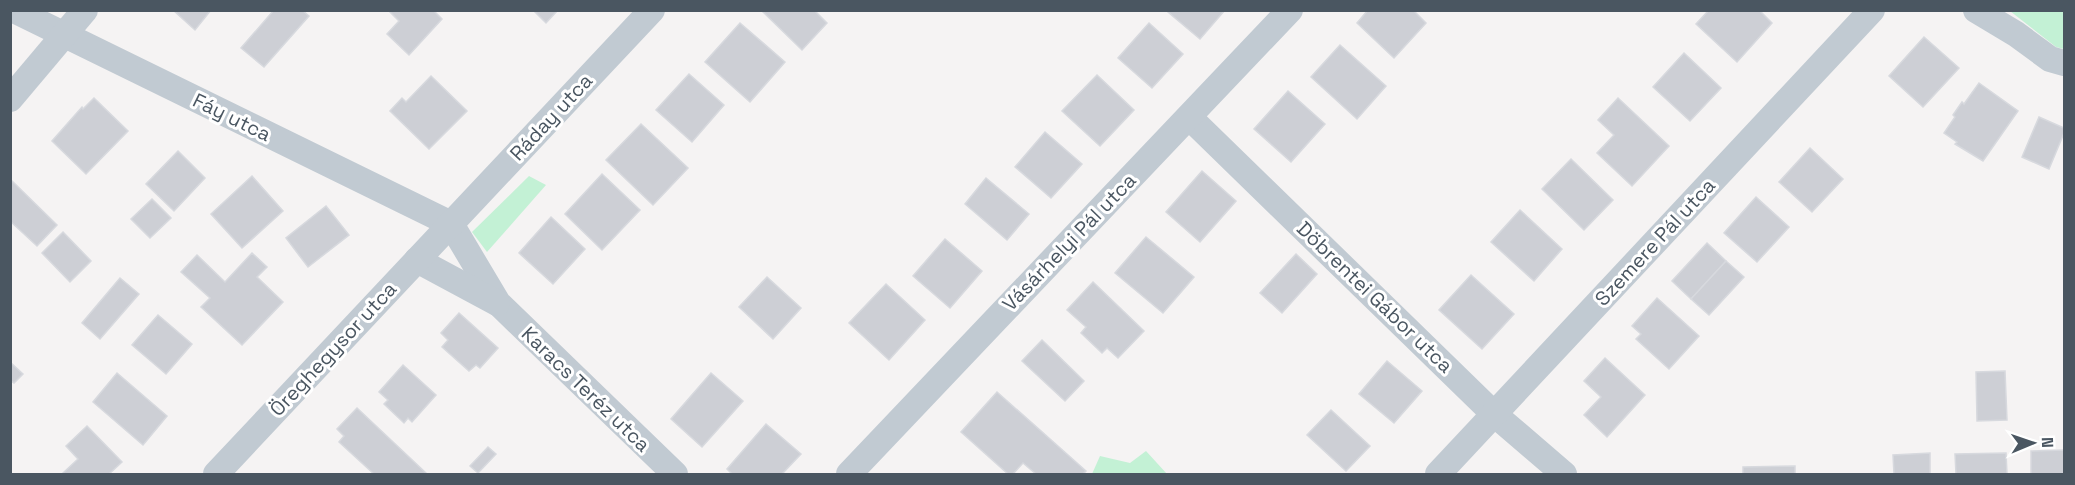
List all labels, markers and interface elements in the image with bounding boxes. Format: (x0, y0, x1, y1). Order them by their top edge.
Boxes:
street label: Ráday utca (504, 68, 598, 166)
street label: Fáy utca (189, 87, 275, 147)
street label: Vásárhelyi Pál utca (997, 168, 1141, 316)
street label: Szemere Pál utca (1589, 173, 1721, 311)
street label: Döbrentei Gábor utca (1291, 216, 1459, 378)
street label: Öreghegysor utca (264, 276, 402, 422)
street label: Karacs Teréz utca (516, 321, 656, 457)
north arrow (2003, 413, 2063, 473)
text: N (2037, 437, 2058, 448)

